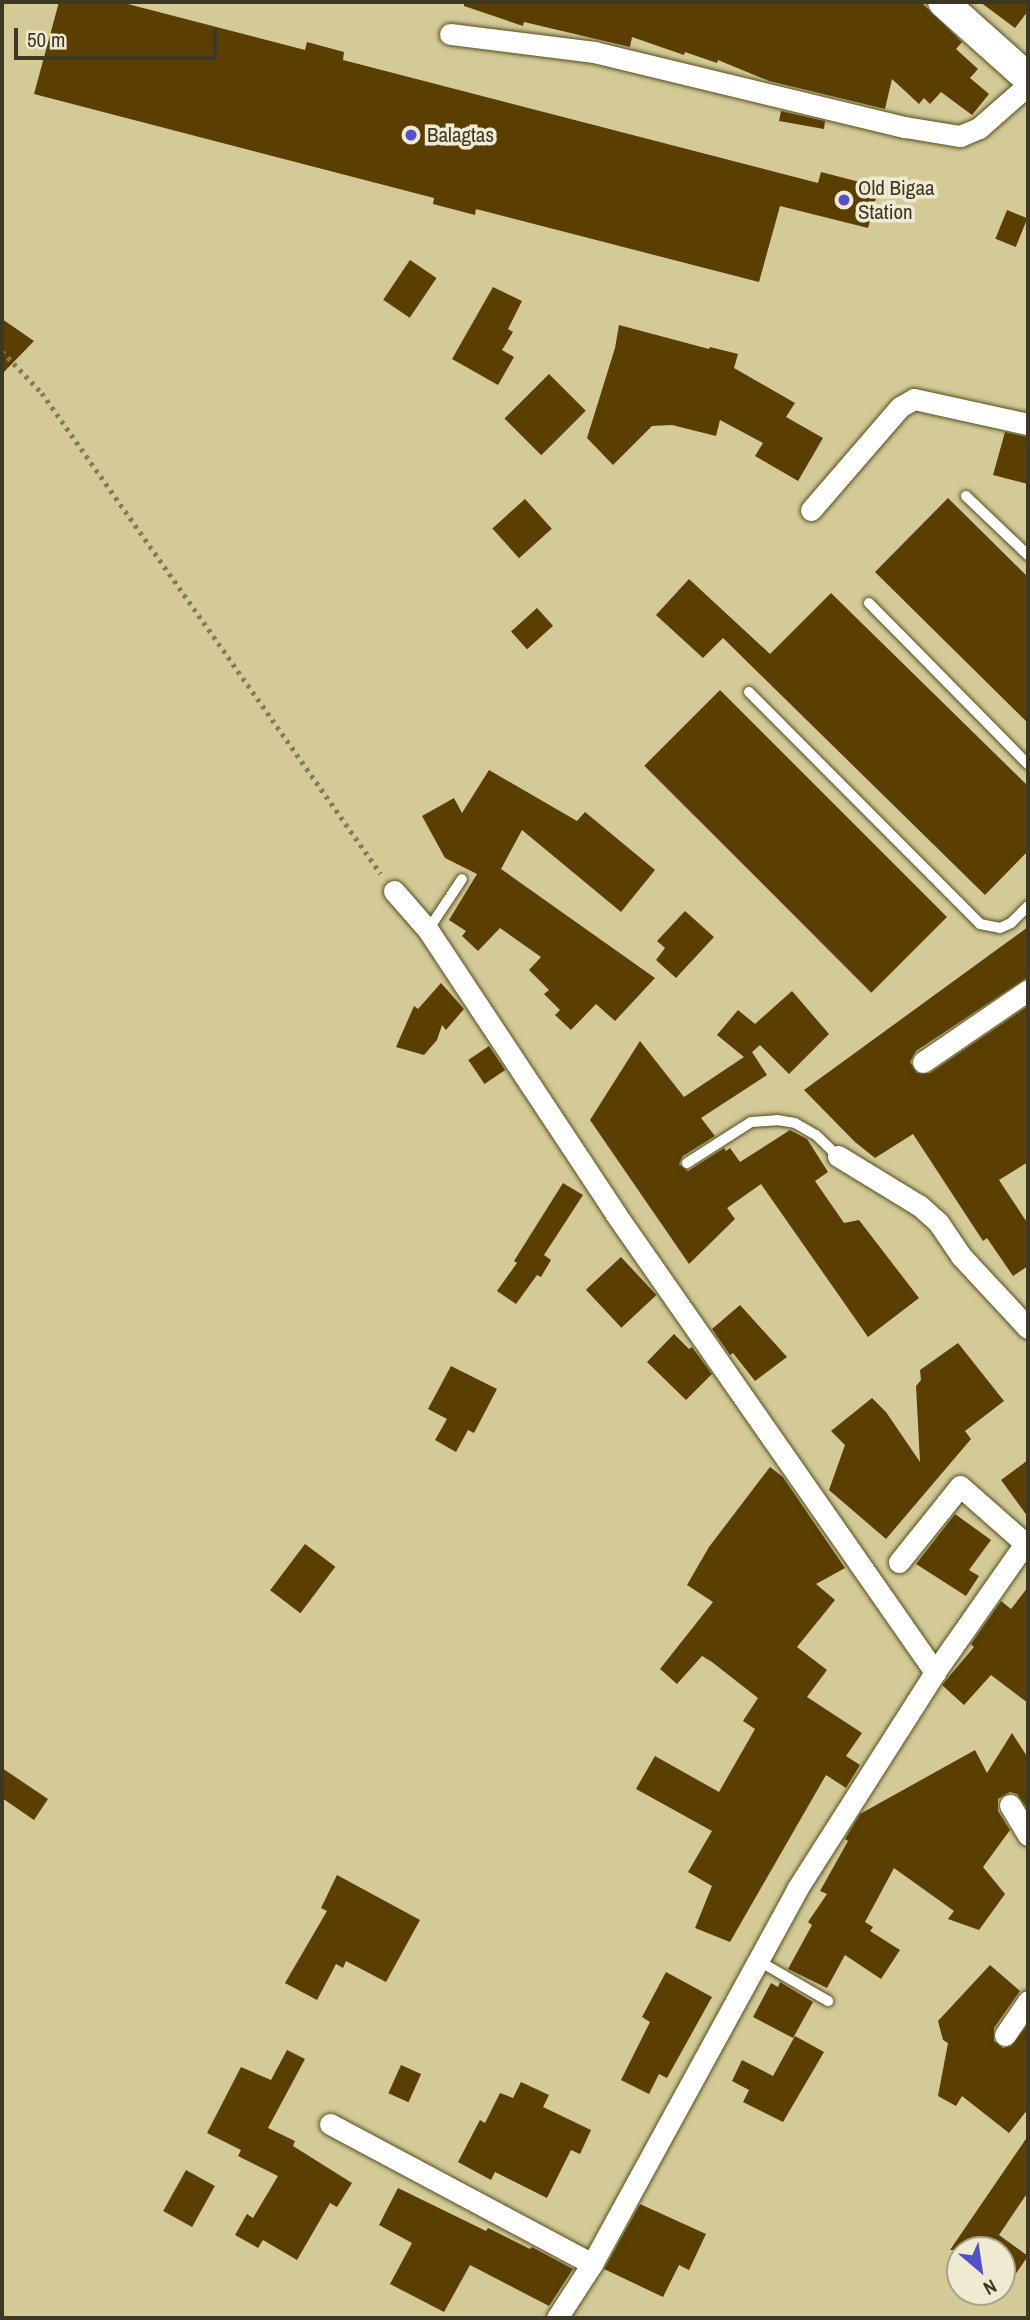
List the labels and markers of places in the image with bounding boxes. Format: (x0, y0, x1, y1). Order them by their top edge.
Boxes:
place label: Balagtas (427, 122, 494, 148)
marker: Balagtas (401, 125, 421, 145)
place label: Old Bigaa Station (858, 175, 935, 225)
marker: Old Bigaa Station (836, 192, 852, 208)

